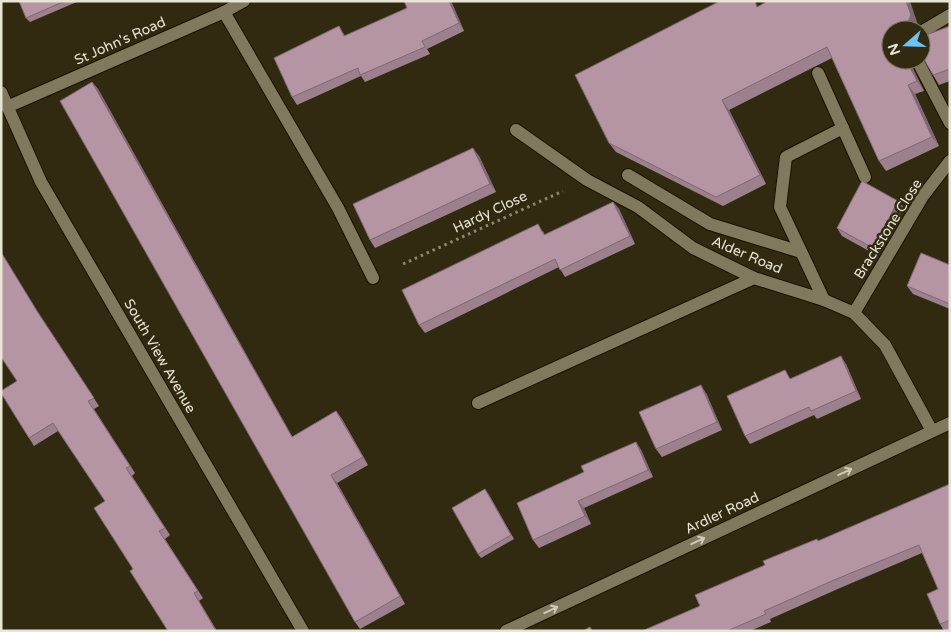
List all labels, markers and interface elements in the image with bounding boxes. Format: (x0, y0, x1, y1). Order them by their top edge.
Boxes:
street label: St John's Road (72, 13, 168, 69)
north arrow (881, 20, 931, 70)
text: N (884, 41, 904, 57)
street label: Brackstone Close (850, 176, 926, 282)
street label: Hardy Close (450, 187, 530, 237)
street label: Alder Road (709, 233, 785, 277)
street label: South View Avenue (120, 296, 200, 416)
one-way arrow (837, 467, 852, 476)
street label: Ardler Road (682, 488, 762, 538)
one-way arrow (690, 536, 705, 545)
one-way arrow (543, 605, 558, 615)

